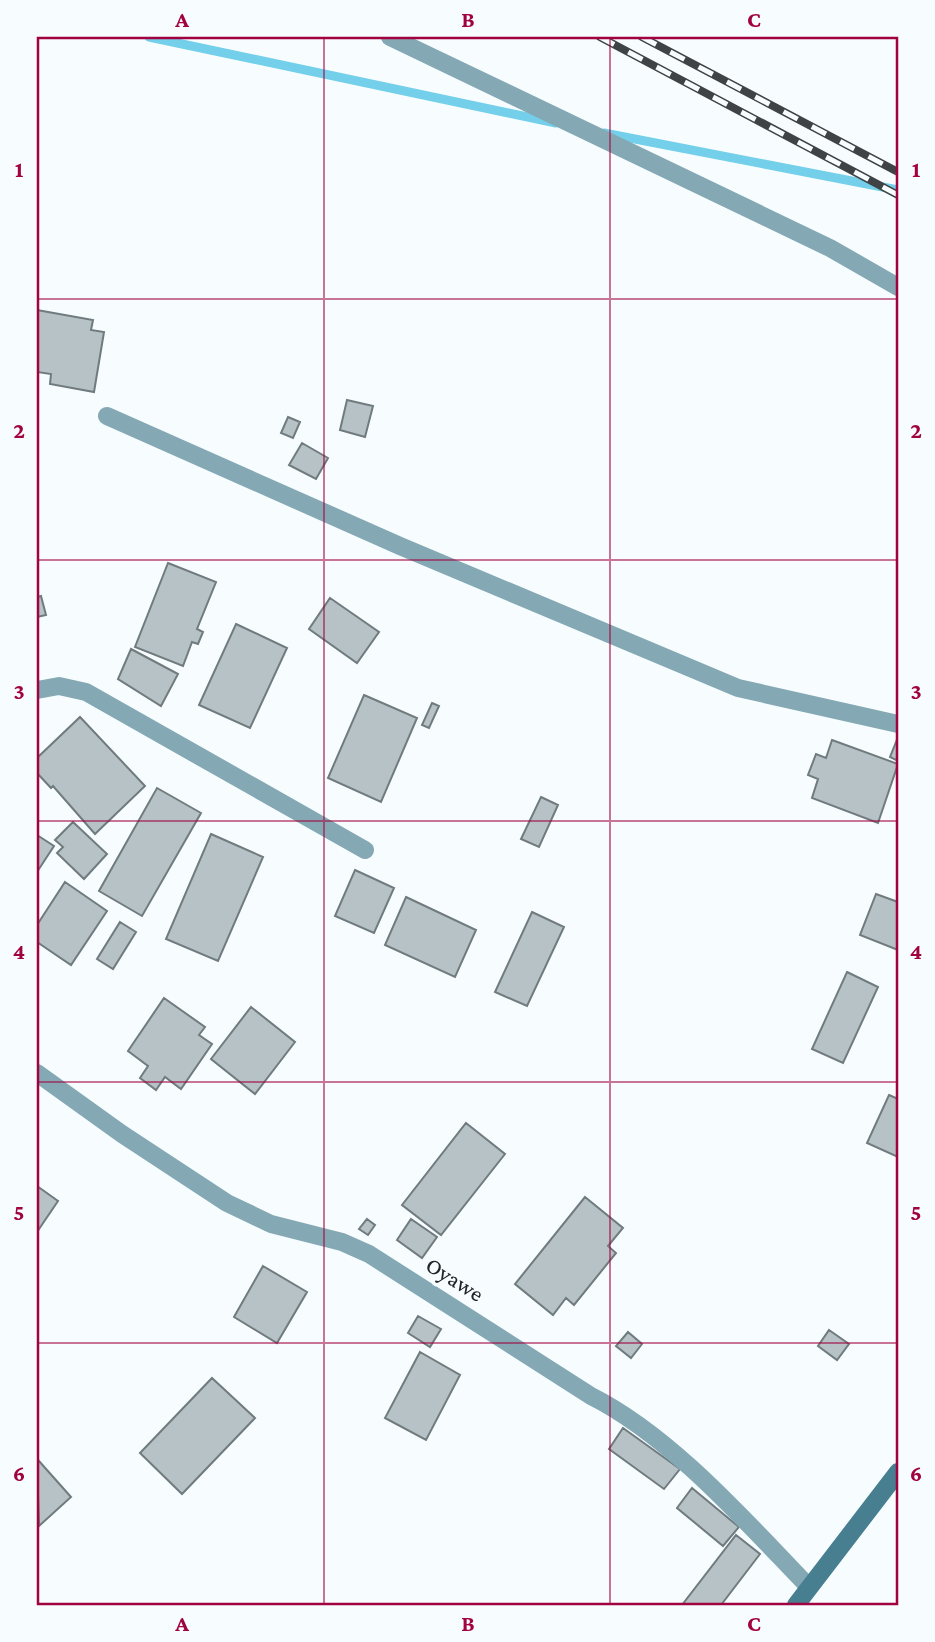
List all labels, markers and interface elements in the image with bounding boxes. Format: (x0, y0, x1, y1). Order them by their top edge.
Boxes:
text: A (174, 6, 189, 32)
text: B (461, 6, 475, 32)
text: C (747, 6, 761, 32)
text: 1 (15, 156, 24, 182)
text: 1 (912, 156, 921, 182)
text: 2 (13, 417, 25, 443)
text: 2 (910, 417, 922, 443)
text: 3 (13, 678, 25, 704)
text: 3 (910, 678, 922, 704)
text: 4 (13, 938, 25, 964)
text: 4 (910, 938, 922, 964)
text: 5 (13, 1199, 25, 1225)
text: 5 (910, 1199, 922, 1225)
street label: Oyawe (421, 1251, 489, 1307)
text: 6 (13, 1460, 25, 1486)
text: 6 (910, 1460, 922, 1486)
text: A (174, 1610, 189, 1636)
text: B (461, 1610, 475, 1636)
text: C (747, 1610, 761, 1636)

